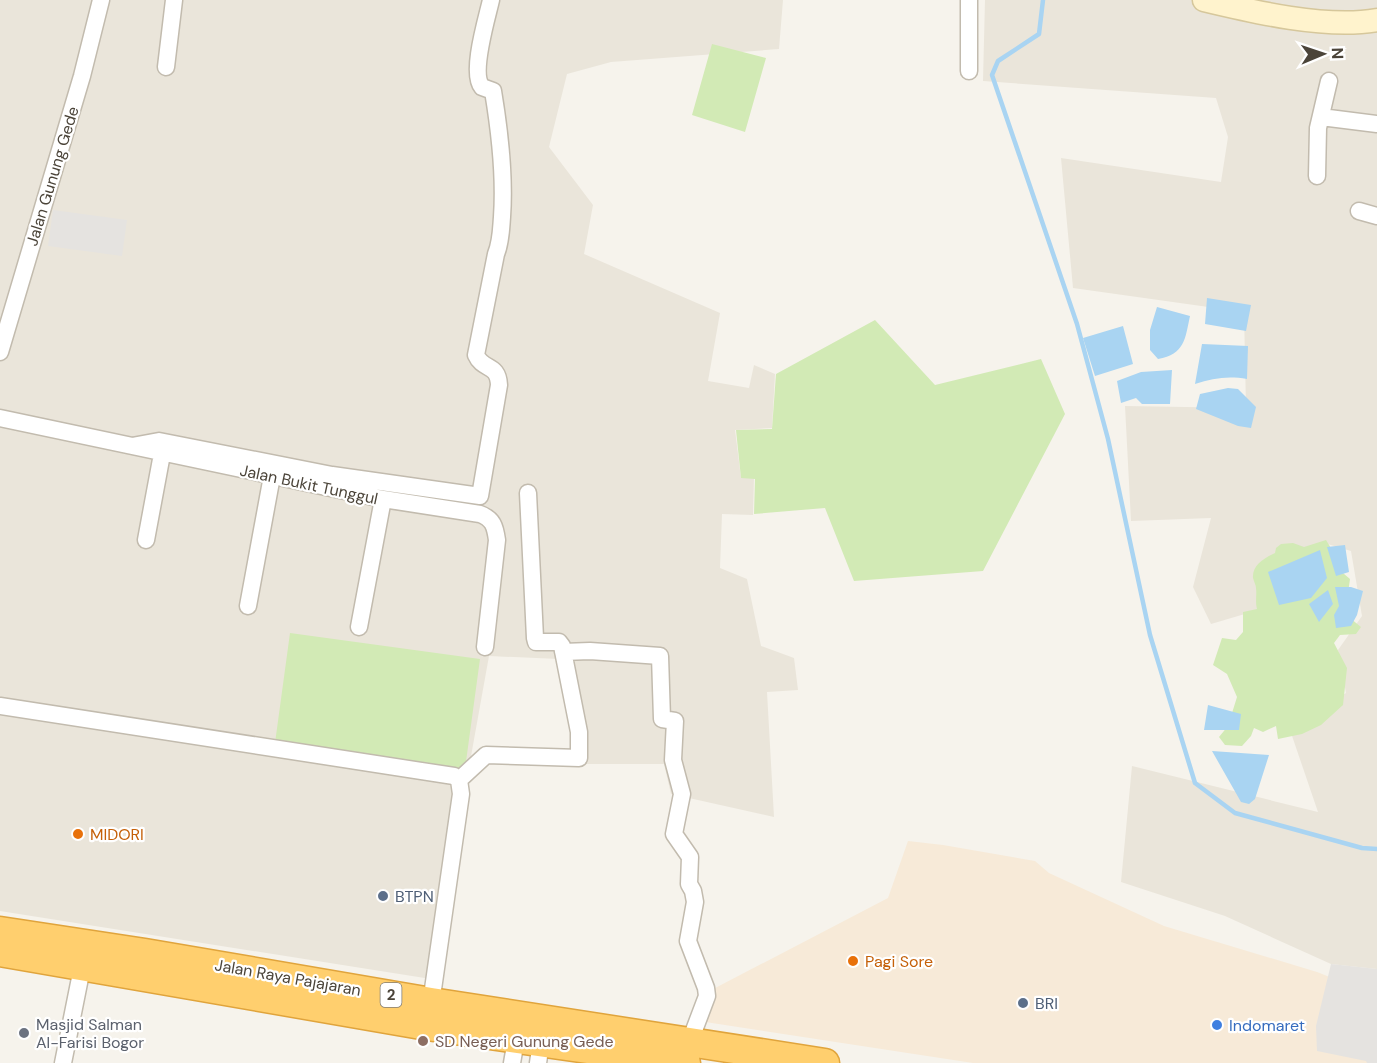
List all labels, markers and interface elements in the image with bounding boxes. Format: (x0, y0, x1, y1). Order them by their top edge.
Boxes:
north arrow (1293, 24, 1353, 84)
text: N (1327, 47, 1348, 60)
street label: Jalan Gunung Gede (21, 104, 84, 248)
street label: Jalan Bukit Tunggul (238, 460, 380, 509)
place label: MIDORI (90, 824, 144, 845)
marker: MIDORI (71, 827, 85, 841)
place label: BTPN (395, 886, 434, 907)
marker: BTPN (376, 889, 390, 903)
place label: Pagi Sore (865, 951, 933, 972)
street label: Jalan Raya Pajajaran (213, 954, 363, 1001)
marker: Pagi Sore (846, 954, 860, 968)
road number: 2 (380, 983, 402, 1007)
place label: BRI (1035, 993, 1058, 1014)
marker: BRI (1016, 996, 1030, 1010)
place label: Masjid Salman Al-Farisi Bogor (36, 1014, 144, 1053)
place label: Indomaret (1229, 1015, 1305, 1036)
marker: Indomaret (1210, 1018, 1224, 1032)
marker: Masjid Salman Al-Farisi Bogor (17, 1026, 31, 1040)
place label: SD Negeri Gunung Gede (435, 1031, 614, 1052)
marker: SD Negeri Gunung Gede (416, 1034, 430, 1048)

